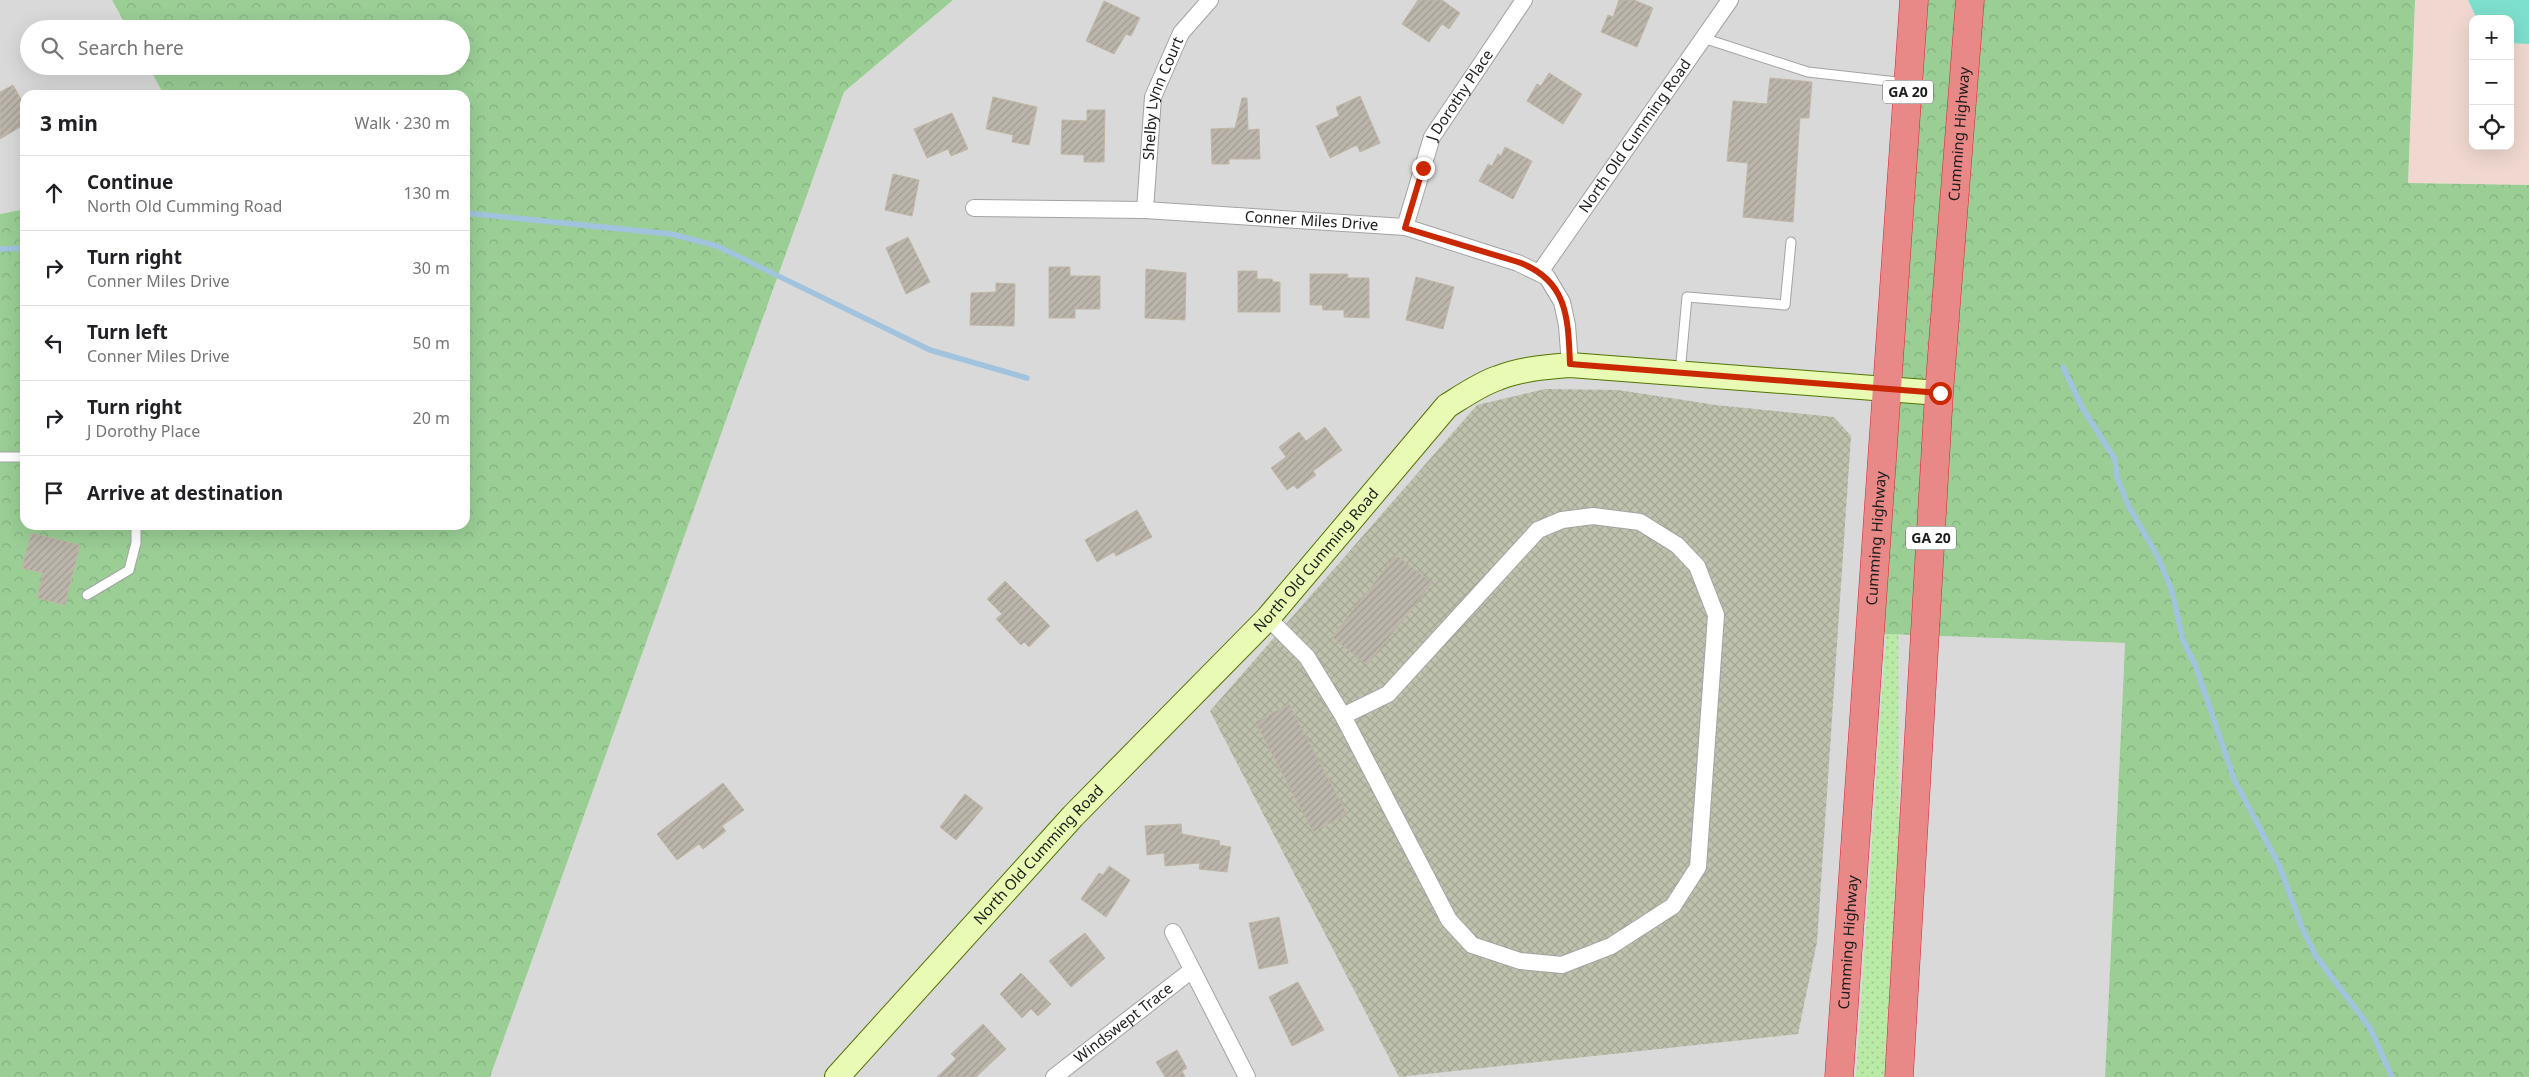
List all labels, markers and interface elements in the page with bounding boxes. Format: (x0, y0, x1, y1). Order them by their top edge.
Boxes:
map controls (2469, 15, 2514, 150)
button: + (2469, 15, 2514, 60)
search box (20, 20, 470, 75)
street label: Shelby Lynn Court (1138, 33, 1187, 161)
icon: search (38, 34, 66, 62)
text: Search here (78, 35, 184, 61)
street label: J Dorothy Place (1420, 45, 1497, 145)
street label: North Old Cumming Road (1574, 55, 1695, 216)
button: − (2469, 60, 2514, 105)
street label: Cumming Highway (1943, 66, 1974, 202)
road number: GA 20 (1883, 80, 1933, 104)
button: locate (2469, 105, 2514, 150)
text: 3 min (40, 109, 98, 137)
text: Walk · 230 m (355, 112, 450, 134)
route end (1412, 157, 1435, 180)
text: Continue (87, 169, 173, 195)
icon: ahead (40, 179, 68, 207)
text: 130 m (403, 182, 450, 204)
text: North Old Cumming Road (87, 195, 282, 217)
street label: Conner Miles Drive (1244, 206, 1379, 234)
text: Turn right (87, 244, 182, 270)
icon: right (40, 254, 68, 282)
text: 30 m (413, 257, 450, 279)
text: Conner Miles Drive (87, 270, 230, 292)
text: Turn left (87, 319, 168, 345)
icon: left (40, 329, 68, 357)
text: 50 m (413, 332, 450, 354)
text: Conner Miles Drive (87, 345, 230, 367)
route start (1929, 382, 1952, 405)
text: Turn right (87, 394, 182, 420)
icon: right (40, 404, 68, 432)
text: 20 m (413, 407, 450, 429)
text: J Dorothy Place (87, 420, 200, 442)
street label: Cumming Highway (1861, 470, 1890, 606)
icon: arrive (40, 479, 68, 507)
text: Arrive at destination (87, 480, 283, 506)
street label: North Old Cumming Road (1249, 483, 1383, 636)
road number: GA 20 (1906, 526, 1956, 550)
street label: North Old Cumming Road (969, 780, 1107, 928)
street label: Cumming Highway (1833, 874, 1862, 1010)
street label: Windswept Trace (1069, 978, 1176, 1067)

